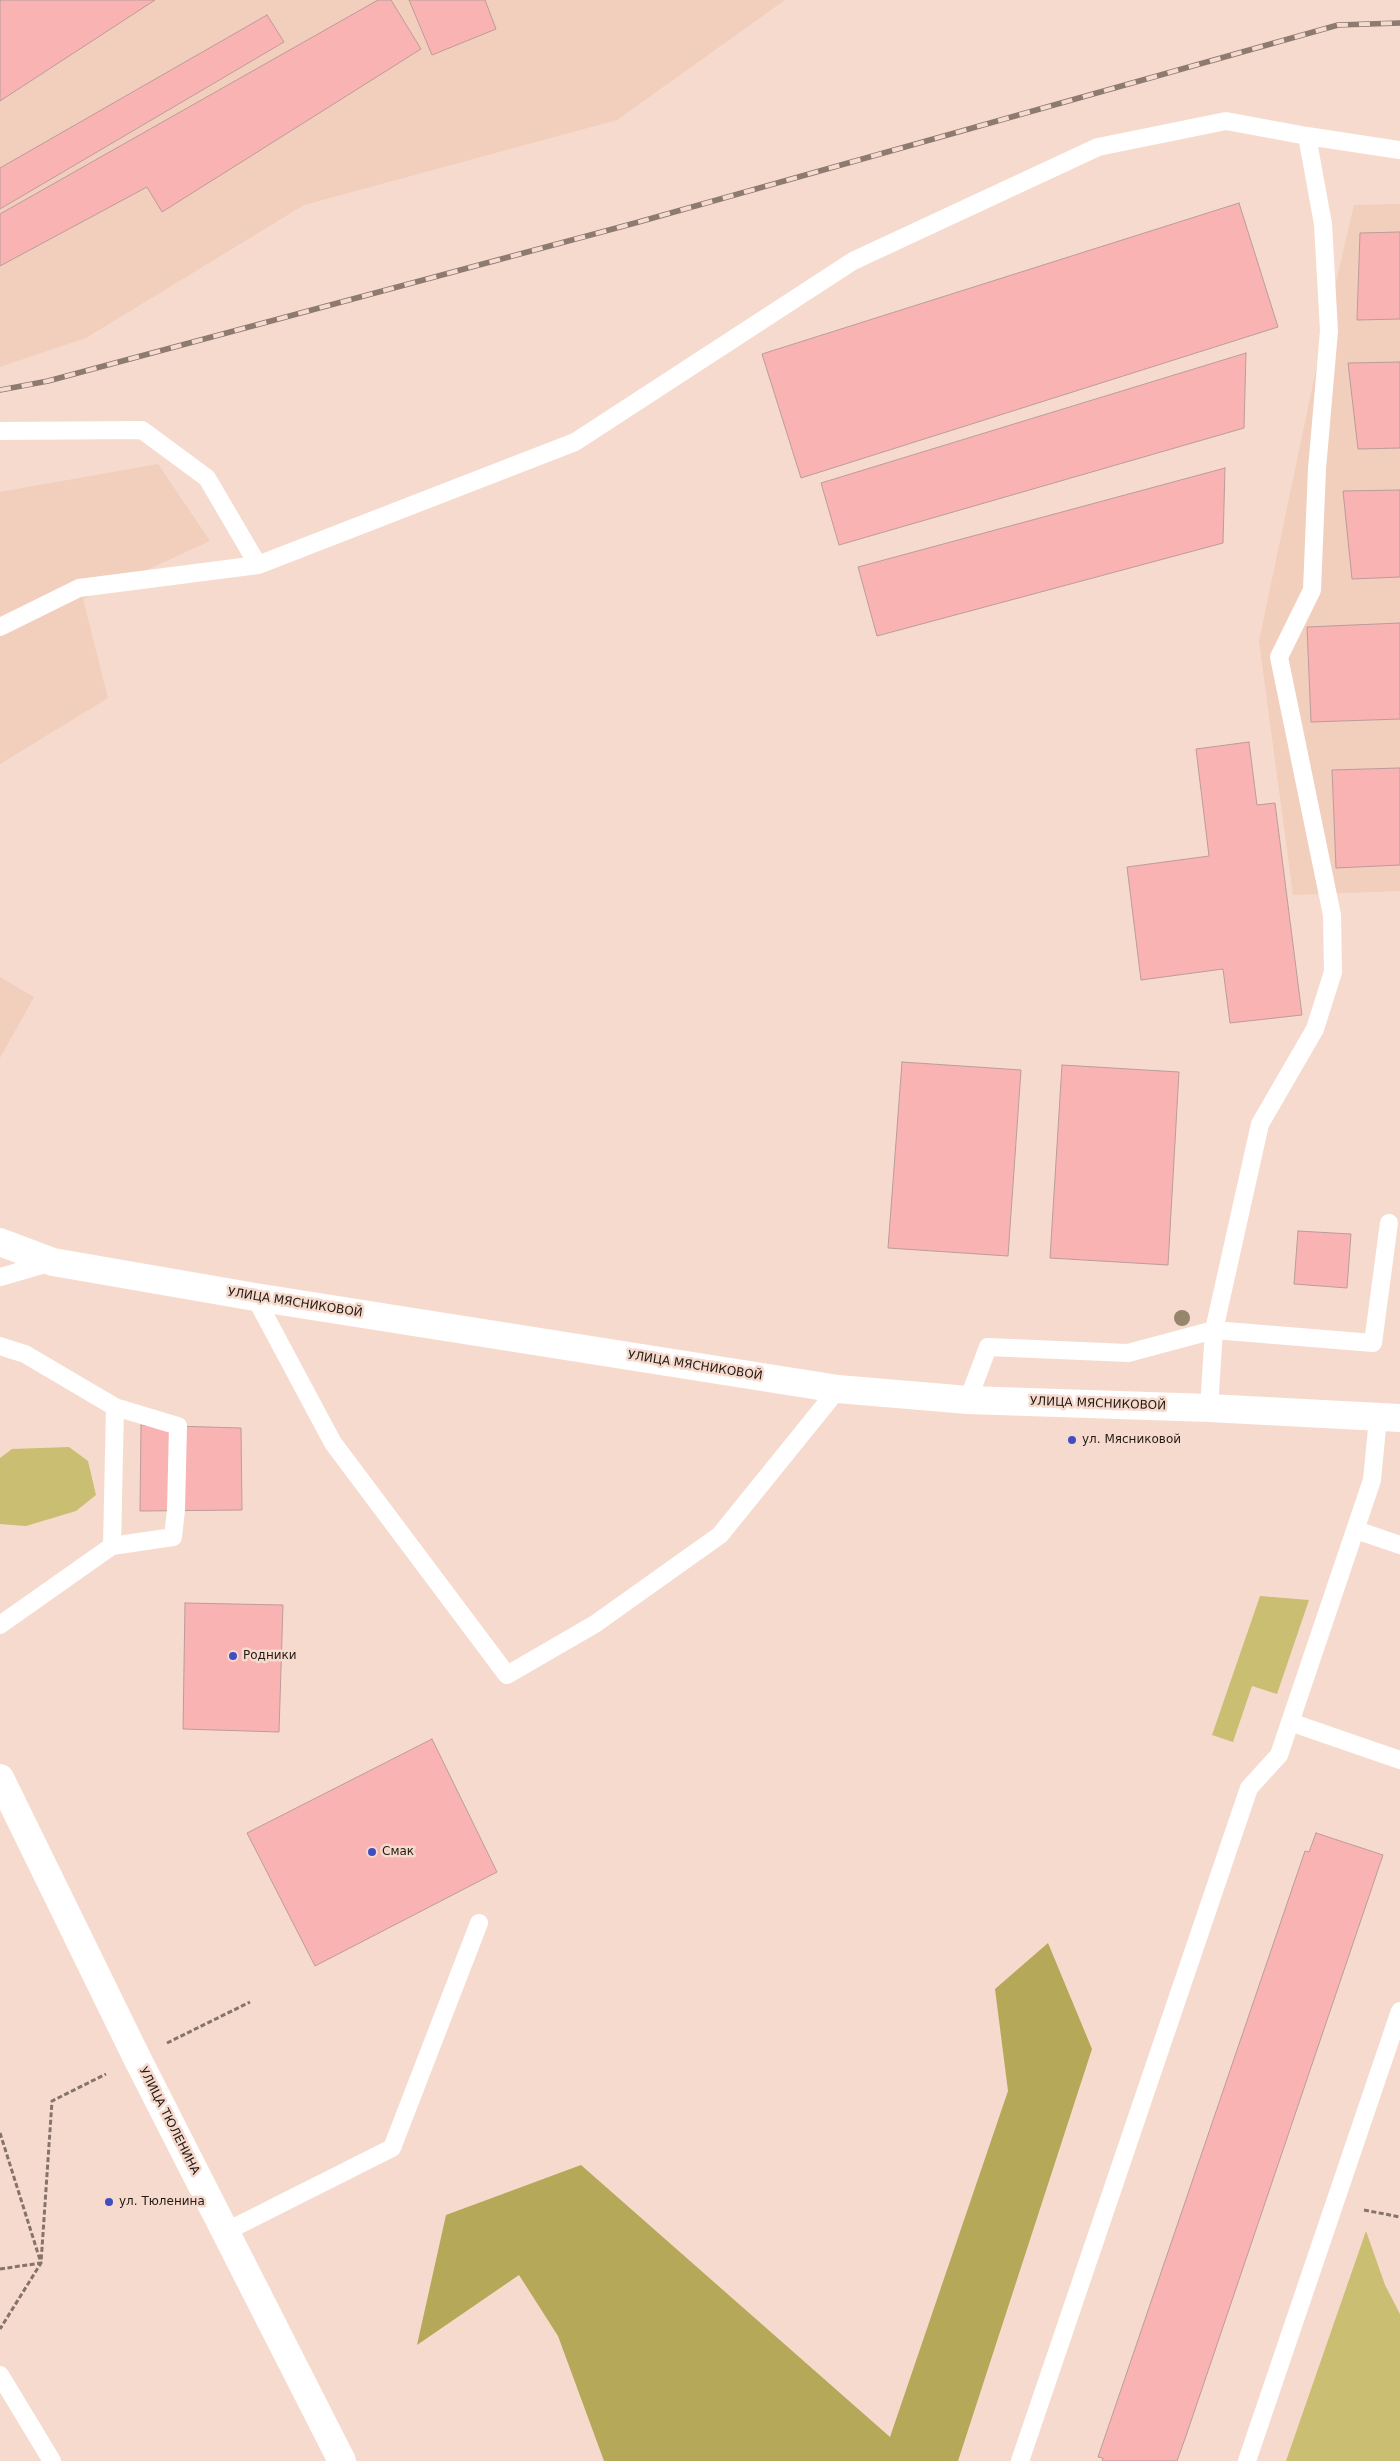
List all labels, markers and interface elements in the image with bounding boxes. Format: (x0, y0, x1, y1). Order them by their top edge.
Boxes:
street label: УЛИЦА МЯСНИКОВОЙ (227, 1285, 363, 1321)
street label: УЛИЦА МЯСНИКОВОЙ (627, 1348, 763, 1384)
street label: УЛИЦА МЯСНИКОВОЙ (1030, 1394, 1166, 1414)
place label: ул. Мясниковой (1082, 1433, 1181, 1447)
marker: ул. Мясниковой (1066, 1434, 1078, 1446)
place label: Родники (243, 1649, 297, 1663)
marker: Родники (227, 1650, 239, 1662)
place label: Смак (382, 1845, 414, 1859)
marker: Смак (366, 1846, 378, 1858)
street label: УЛИЦА ТЮЛЕНИНА (136, 2065, 202, 2177)
place label: ул. Тюленина (119, 2195, 205, 2209)
marker: ул. Тюленина (103, 2196, 115, 2208)

